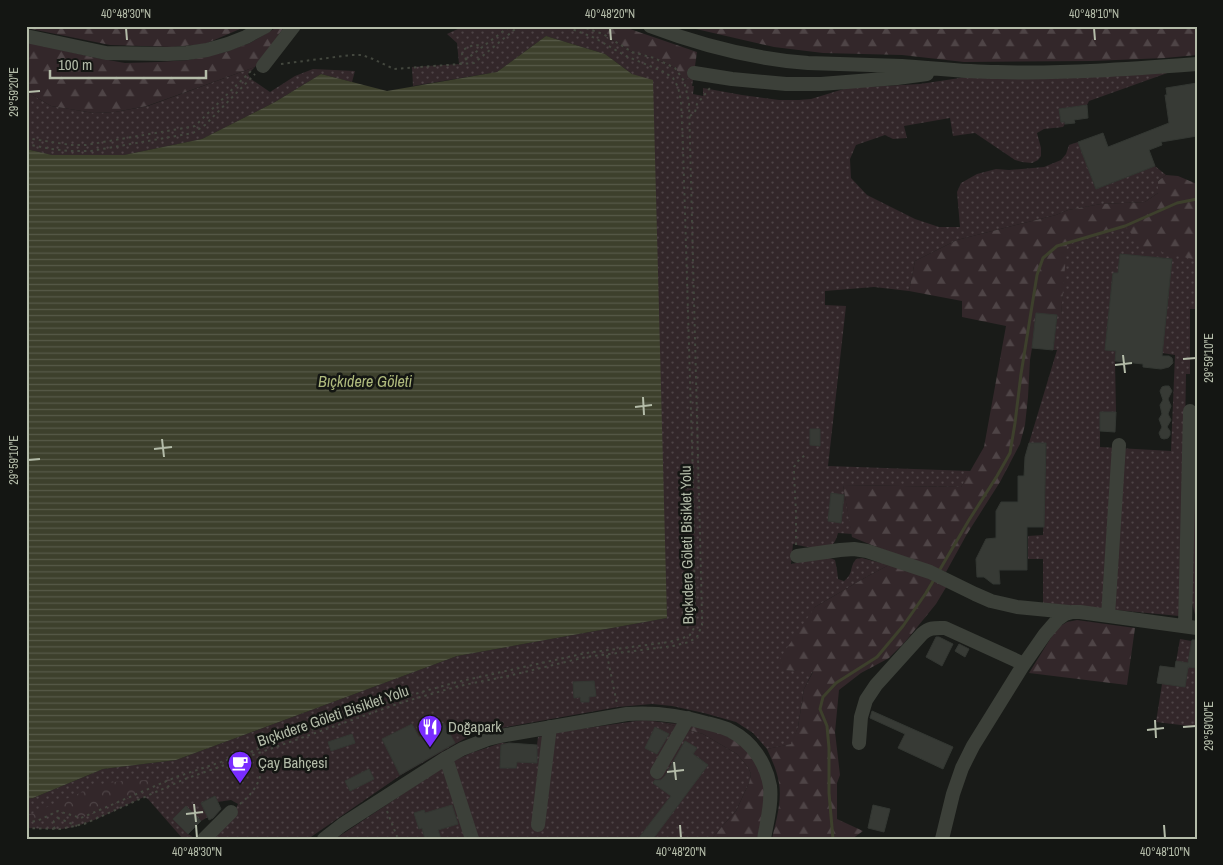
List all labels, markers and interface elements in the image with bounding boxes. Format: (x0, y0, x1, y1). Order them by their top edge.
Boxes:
text: 40°48'30"N (101, 6, 151, 22)
text: 40°48'20"N (585, 6, 635, 22)
text: 40°48'10"N (1069, 6, 1119, 22)
scale bar (50, 48, 206, 80)
text: 100 m (58, 54, 92, 75)
text: 29°59'20"E (6, 67, 22, 117)
text: 29°59'10"E (1201, 333, 1217, 383)
water label: Bıçkıdere Göleti (318, 370, 412, 392)
text: 29°59'10"E (6, 435, 22, 485)
street label: Bıçkıdere Göleti Bisiklet Yolu (675, 465, 698, 625)
street label: Bıçkıdere Göleti Bisiklet Yolu (254, 680, 411, 751)
text: 29°59'00"E (1201, 701, 1217, 751)
restaurant icon: Doğapark (417, 714, 443, 748)
place label: Doğapark (448, 716, 502, 737)
cafe icon: Çay Bahçesi (227, 750, 253, 784)
place label: Çay Bahçesi (258, 752, 328, 773)
text: 40°48'30"N (172, 844, 222, 860)
text: 40°48'20"N (656, 844, 706, 860)
text: 40°48'10"N (1140, 844, 1190, 860)

